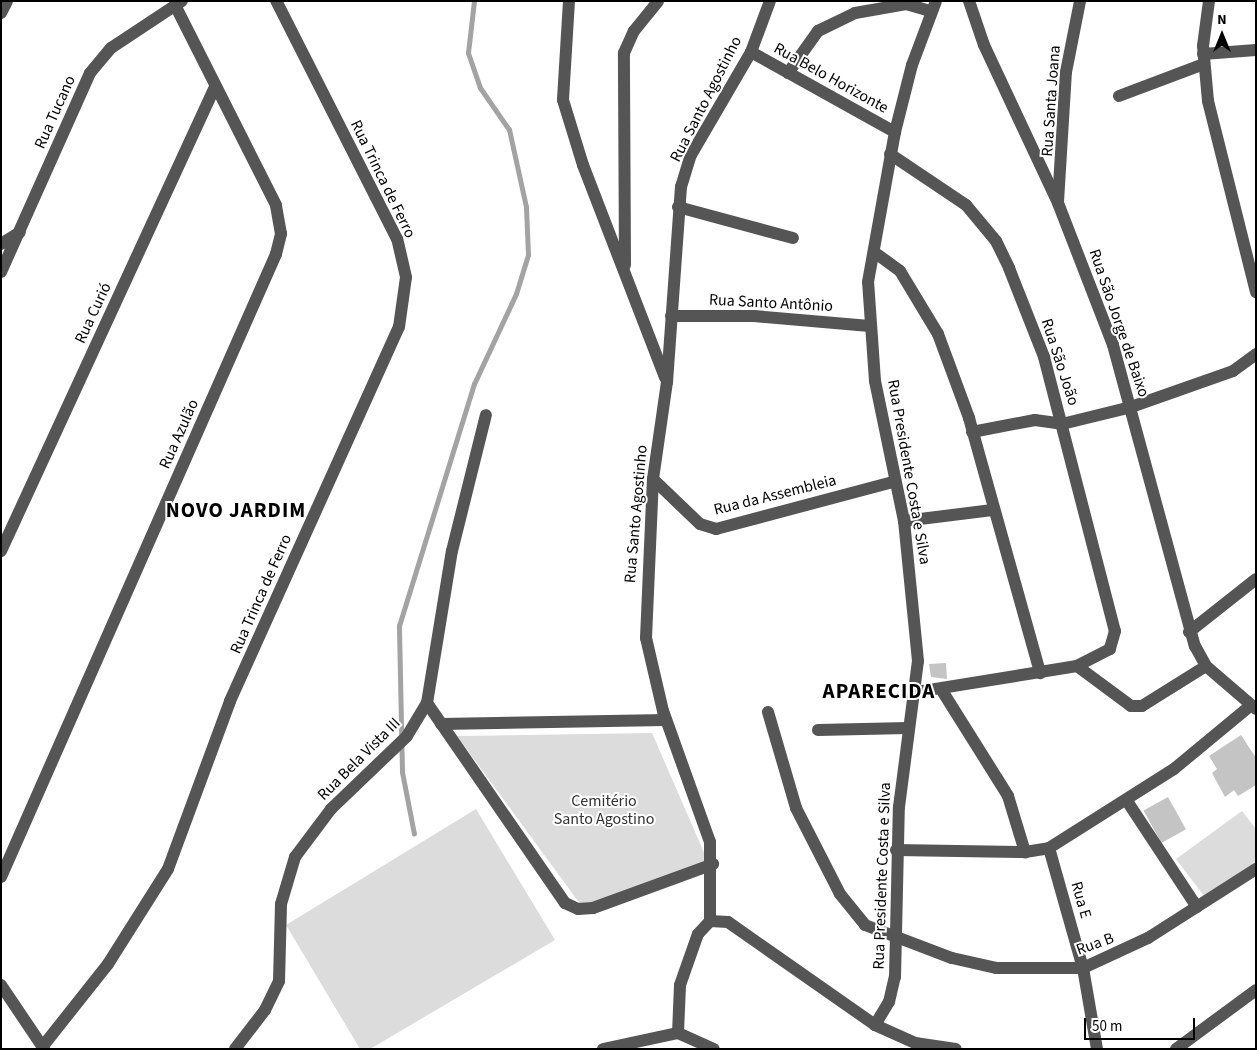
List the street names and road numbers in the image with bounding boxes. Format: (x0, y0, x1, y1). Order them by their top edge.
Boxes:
street label: Rua Santo Agostinho (666, 33, 746, 165)
street label: Rua Belo Horizonte (770, 39, 892, 117)
street label: Rua Santa Joana (1038, 45, 1064, 157)
street label: Rua Tucano (30, 72, 80, 152)
street label: Rua Trinca de Ferro (346, 117, 420, 241)
street label: Rua São Jorge de Baixo (1085, 246, 1153, 400)
street label: Rua Curió (71, 280, 115, 346)
street label: Rua Santo Antônio (709, 290, 833, 316)
street label: Rua São João (1037, 316, 1083, 408)
street label: Rua Presidente Costa e Silva (883, 378, 935, 566)
street label: Rua Azulão (155, 396, 203, 472)
street label: Rua Santo Agostinho (620, 444, 652, 584)
street label: Rua da Assembleia (712, 470, 838, 520)
street label: Rua Trinca de Ferro (226, 531, 296, 657)
street label: Rua Bela Vista III (314, 714, 404, 804)
street label: Rua Presidente Costa e Silva (869, 782, 895, 970)
street label: Rua E (1067, 879, 1095, 921)
street label: Rua B (1074, 928, 1116, 960)

